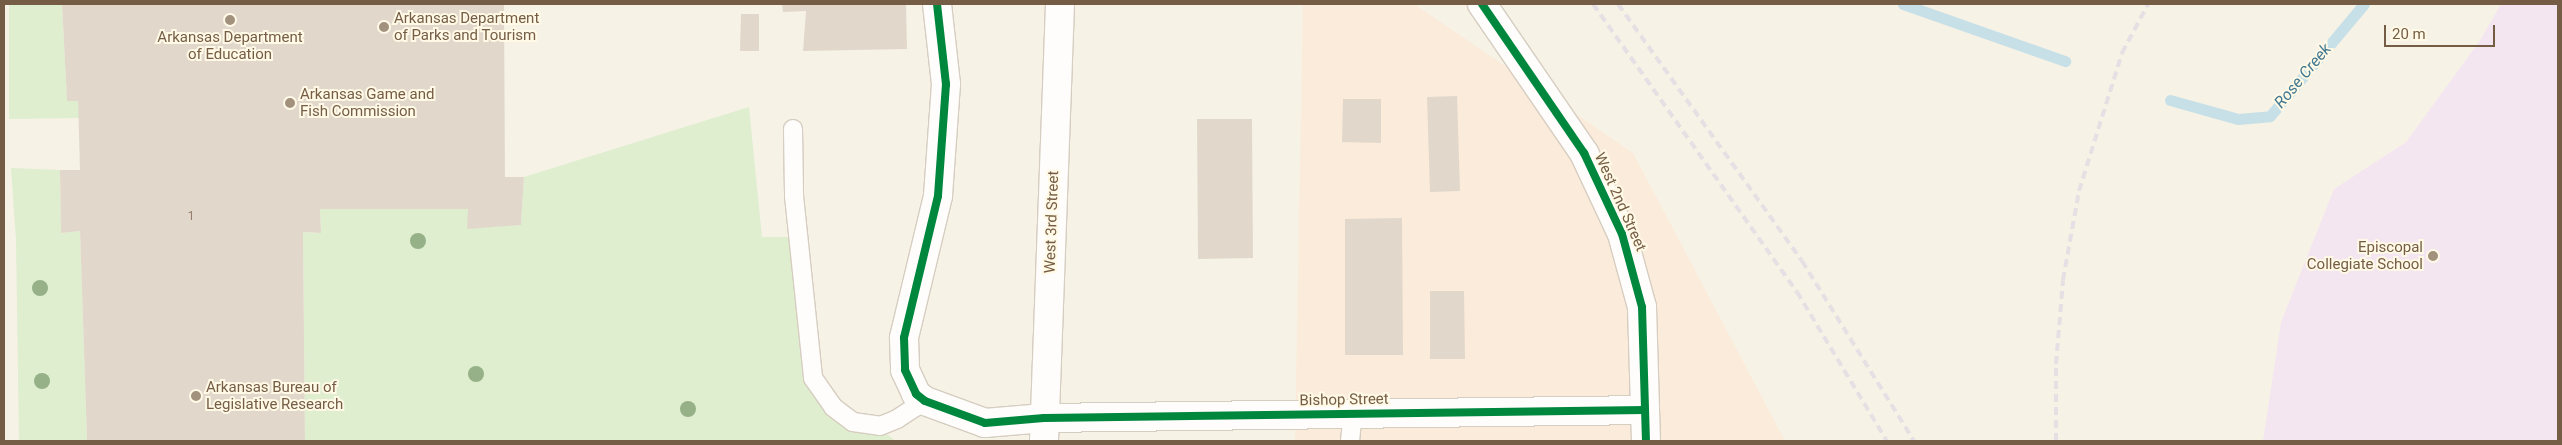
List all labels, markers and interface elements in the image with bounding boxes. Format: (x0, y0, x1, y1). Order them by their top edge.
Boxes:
place label: Arkansas Department of Parks and Tourism (394, 9, 539, 44)
marker: Arkansas Department of Education (224, 14, 236, 26)
scale bar (2387, 15, 2498, 47)
marker: Arkansas Department of Parks and Tourism (378, 21, 390, 33)
text: 20 m (2392, 25, 2426, 43)
place label: Arkansas Department of Education (157, 28, 303, 63)
water label: Rose Creek (2271, 40, 2335, 112)
place label: Arkansas Game and Fish Commission (300, 85, 434, 120)
marker: Arkansas Game and Fish Commission (284, 97, 296, 109)
street label: West 2nd Street (1590, 150, 1650, 254)
street label: West 3rd Street (1041, 170, 1063, 274)
house number: 1 (188, 210, 194, 224)
place label: Episcopal Collegiate School (2307, 238, 2423, 273)
marker: Episcopal Collegiate School (2427, 250, 2439, 262)
place label: Arkansas Bureau of Legislative Research (206, 378, 343, 413)
marker: Arkansas Bureau of Legislative Research (190, 390, 202, 402)
street label: Bishop Street (1299, 390, 1389, 410)

